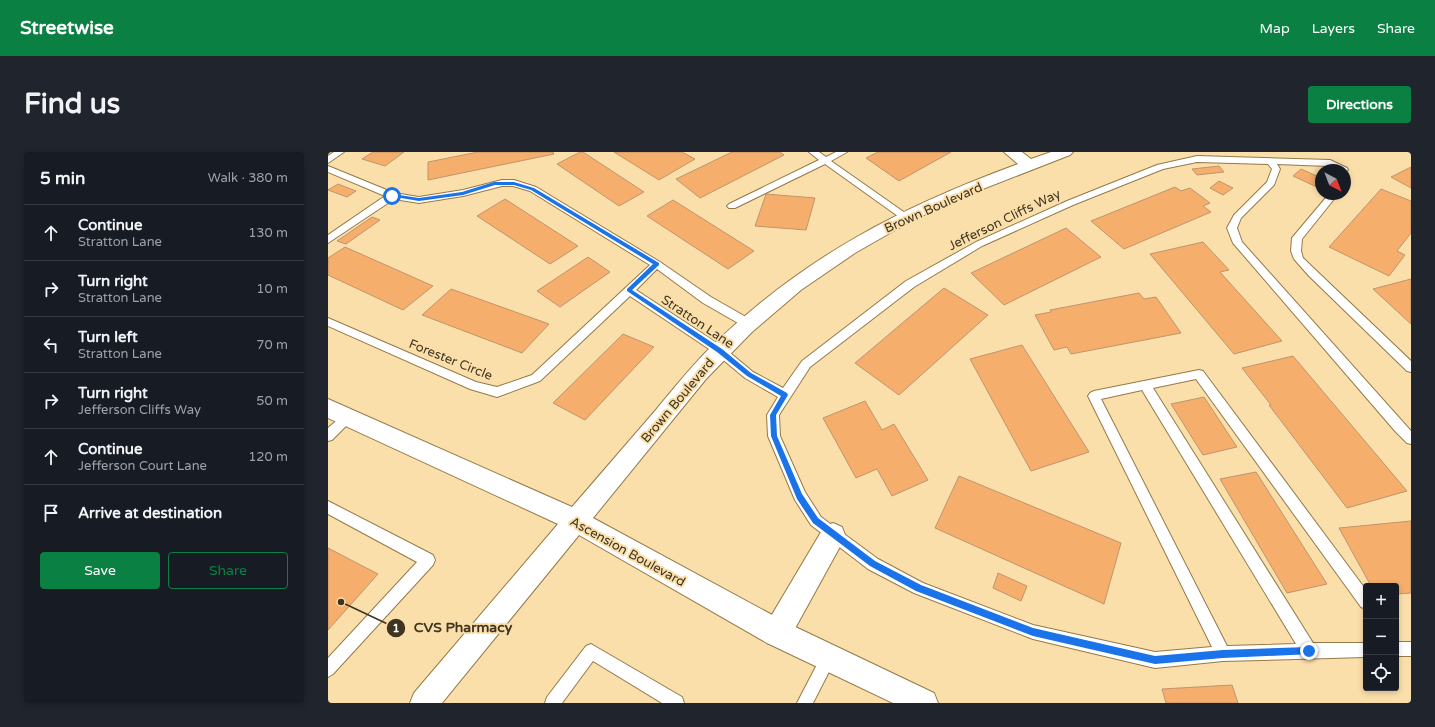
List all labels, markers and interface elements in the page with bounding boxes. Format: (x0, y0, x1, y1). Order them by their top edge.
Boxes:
text: Streetwise (20, 17, 114, 39)
text: Map (1260, 20, 1290, 37)
text: Layers (1312, 20, 1355, 37)
text: Share (1377, 20, 1415, 37)
button: Directions (1308, 86, 1411, 123)
text: Find us (24, 87, 120, 121)
north arrow (1315, 164, 1351, 200)
text: 5 min (40, 168, 85, 189)
text: Walk · 380 m (208, 170, 288, 186)
street label: Brown Boulevard (882, 179, 985, 237)
street label: Jefferson Cliffs Way (946, 186, 1063, 254)
route start (383, 187, 401, 205)
text: Continue (78, 216, 142, 234)
icon: ahead (40, 222, 62, 244)
text: 130 m (248, 225, 288, 241)
text: Stratton Lane (78, 234, 162, 250)
text: Turn right (78, 272, 148, 290)
icon: right (40, 278, 62, 300)
text: 10 m (256, 281, 288, 297)
text: Stratton Lane (78, 290, 162, 306)
street label: Stratton Lane (658, 292, 737, 352)
text: Turn left (78, 328, 138, 346)
icon: left (40, 334, 62, 356)
street label: Forester Circle (406, 336, 495, 384)
text: 70 m (256, 337, 288, 353)
text: Stratton Lane (78, 346, 162, 362)
street label: Brown Boulevard (638, 355, 718, 446)
text: Turn right (78, 384, 148, 402)
icon: right (40, 390, 62, 412)
text: 50 m (256, 393, 288, 409)
text: Jefferson Cliffs Way (78, 402, 201, 418)
text: Continue (78, 440, 142, 458)
icon: ahead (40, 446, 62, 468)
text: 120 m (248, 449, 288, 465)
text: Jefferson Court Lane (78, 458, 207, 474)
icon: arrive (40, 502, 62, 524)
text: Arrive at destination (78, 504, 222, 522)
street label: Ascension Boulevard (567, 514, 688, 590)
button: Save (40, 552, 160, 589)
button: Share (168, 552, 288, 589)
map controls (1363, 583, 1399, 691)
button: + (1363, 583, 1399, 619)
callout: CVS Pharmacy (386, 615, 520, 641)
text: CVS Pharmacy (414, 619, 513, 636)
button: − (1363, 619, 1399, 655)
text: 1 (392, 621, 400, 635)
route end (1300, 642, 1318, 660)
button: locate (1363, 655, 1399, 691)

